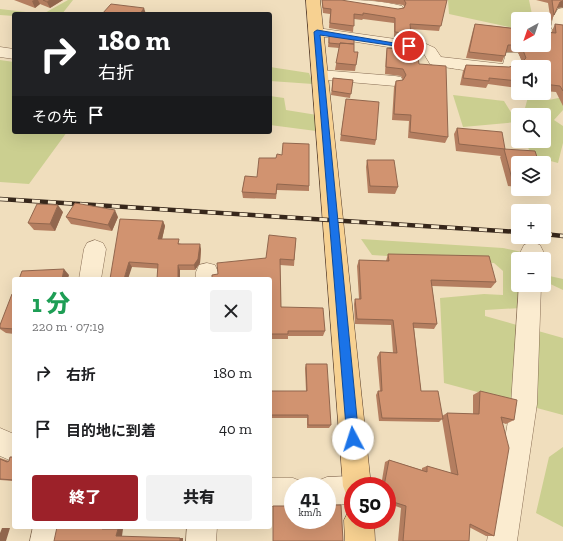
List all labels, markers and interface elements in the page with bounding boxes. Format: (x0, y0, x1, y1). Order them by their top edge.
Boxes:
north arrow (511, 12, 551, 52)
map controls (511, 12, 551, 292)
text: 180 m (98, 24, 170, 57)
icon: right (32, 28, 84, 80)
pin (392, 29, 426, 63)
icon: arrive (398, 35, 420, 57)
button: sound (511, 60, 551, 100)
text: 右折 (98, 62, 134, 84)
icon: arrive (85, 104, 107, 126)
text: その先 (32, 108, 77, 126)
button: search (511, 108, 551, 148)
button: layers (511, 156, 551, 196)
button: + (511, 204, 551, 244)
button: − (511, 252, 551, 292)
text: 1 分 (32, 289, 70, 318)
button: close (210, 290, 252, 332)
text: 220 m · 07:19 (32, 319, 104, 334)
icon: right (32, 362, 54, 384)
text: 180 m (213, 364, 252, 382)
text: 右折 (66, 366, 96, 384)
icon: arrive (32, 418, 54, 440)
position arrow (332, 418, 374, 460)
text: 40 m (219, 420, 252, 438)
text: 目的地に到着 (66, 422, 156, 440)
button: 終了 (32, 475, 138, 521)
button: 共有 (146, 475, 252, 521)
speed limit sign: 50 (344, 477, 396, 529)
text: 41 (300, 486, 320, 510)
text: km/h (299, 507, 321, 519)

